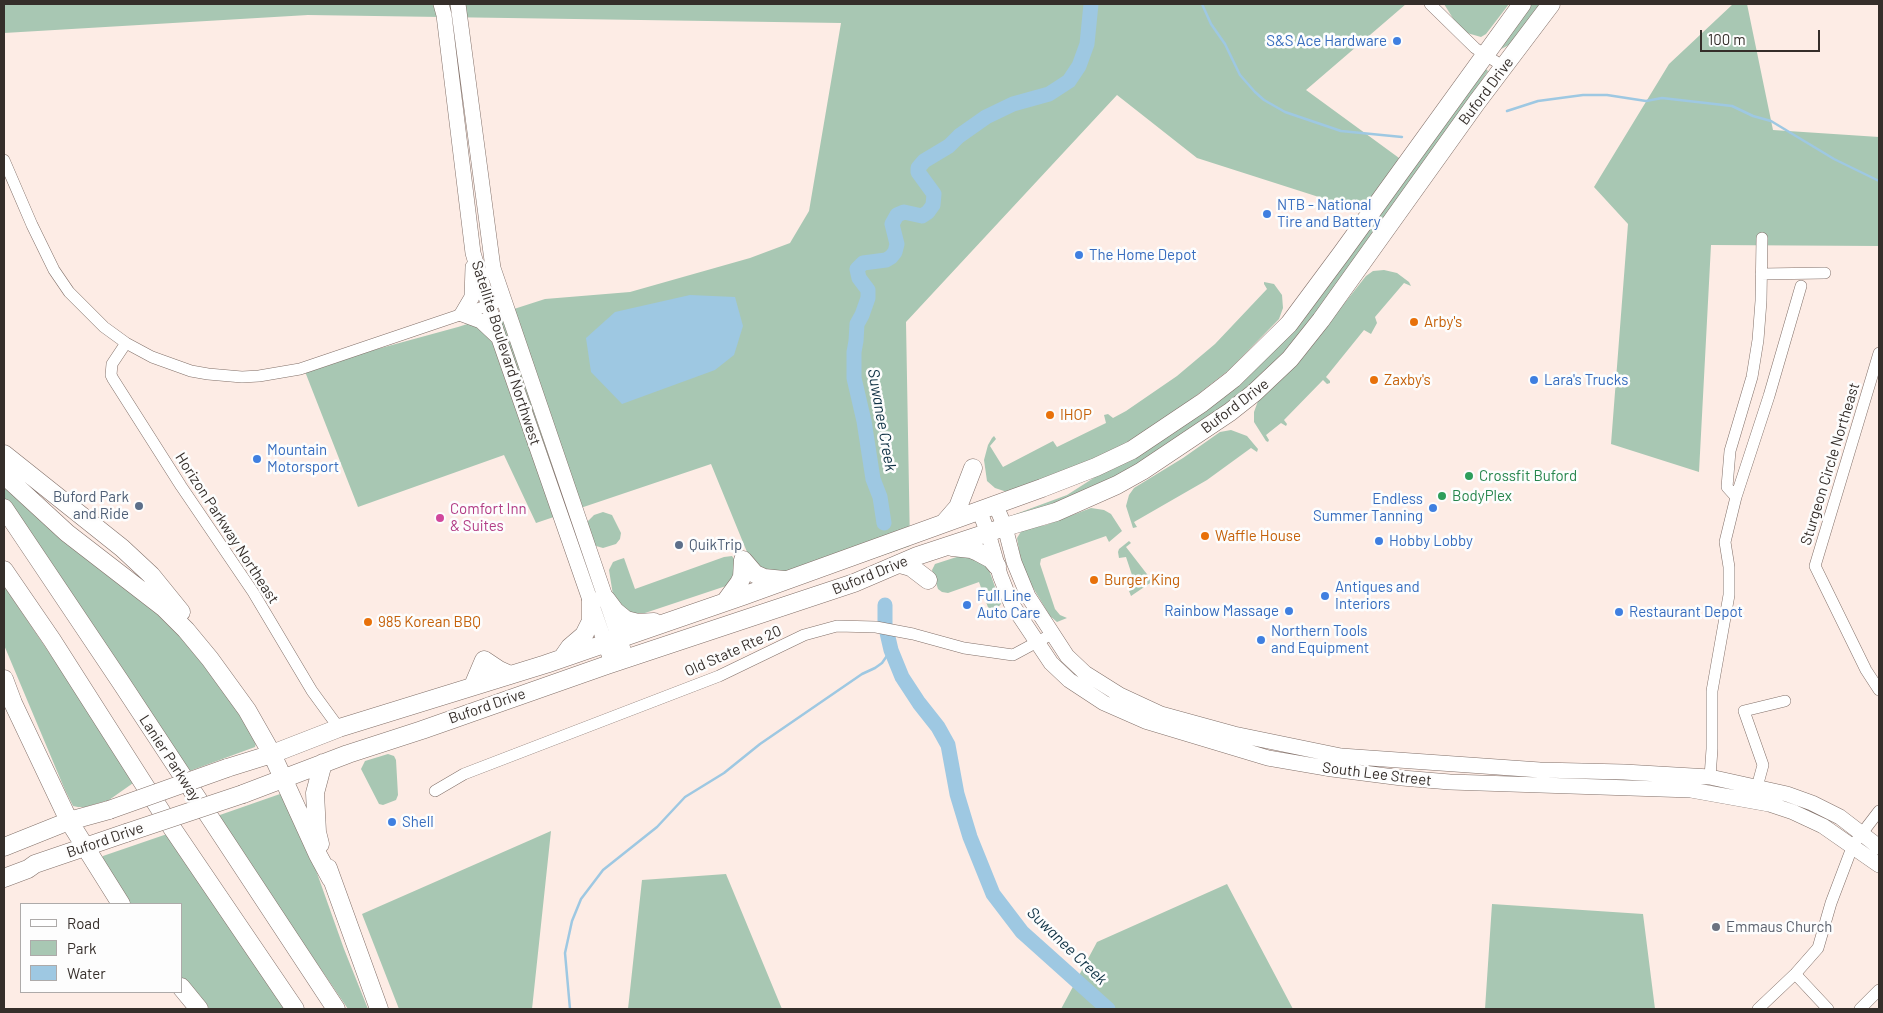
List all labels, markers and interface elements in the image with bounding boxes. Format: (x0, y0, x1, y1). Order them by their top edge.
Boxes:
scale bar (1703, 20, 1823, 52)
text: 100 m (1708, 30, 1746, 48)
place label: S&S Ace Hardware (1266, 32, 1387, 50)
marker: S&S Ace Hardware (1391, 35, 1403, 47)
street label: Buford Drive (1455, 54, 1517, 128)
place label: NTB - National Tire and Battery (1277, 196, 1381, 231)
marker: NTB - National Tire and Battery (1261, 208, 1273, 220)
place label: The Home Depot (1089, 246, 1197, 264)
marker: The Home Depot (1073, 249, 1085, 261)
street label: Satellite Boulevard Northwest (468, 258, 544, 448)
place label: Arby's (1424, 313, 1462, 331)
marker: Arby's (1408, 316, 1420, 328)
water label: Suwanee Creek (864, 367, 900, 473)
place label: Zaxby's (1384, 371, 1431, 389)
place label: Lara's Trucks (1544, 371, 1628, 389)
marker: Zaxby's (1368, 374, 1380, 386)
marker: Lara's Trucks (1528, 374, 1540, 386)
street label: Buford Drive (1198, 375, 1272, 437)
street label: Sturgeon Circle Northeast (1797, 381, 1863, 547)
place label: IHOP (1060, 406, 1092, 424)
marker: IHOP (1044, 409, 1056, 421)
place label: Mountain Motorsport (267, 441, 339, 476)
street label: Horizon Parkway Northeast (171, 449, 283, 607)
marker: Mountain Motorsport (251, 453, 263, 465)
place label: Crossfit Buford (1479, 467, 1577, 485)
marker: Crossfit Buford (1463, 470, 1475, 482)
place label: BodyPlex (1452, 487, 1512, 505)
place label: Buford Park and Ride (53, 488, 129, 523)
place label: Endless Summer Tanning (1313, 490, 1423, 525)
marker: BodyPlex (1436, 490, 1448, 502)
marker: Buford Park and Ride (133, 500, 145, 512)
place label: Comfort Inn & Suites (450, 500, 527, 535)
marker: Endless Summer Tanning (1427, 502, 1439, 514)
marker: Comfort Inn & Suites (434, 512, 446, 524)
place label: Waffle House (1215, 527, 1301, 545)
marker: Waffle House (1199, 530, 1211, 542)
place label: Hobby Lobby (1389, 532, 1473, 550)
marker: Hobby Lobby (1373, 535, 1385, 547)
place label: QuikTrip (689, 536, 742, 554)
marker: QuikTrip (673, 539, 685, 551)
street label: Buford Drive (830, 552, 910, 598)
place label: Burger King (1104, 571, 1180, 589)
marker: Burger King (1088, 574, 1100, 586)
place label: Antiques and Interiors (1335, 578, 1420, 613)
place label: Full Line Auto Care (977, 587, 1041, 622)
marker: Antiques and Interiors (1319, 590, 1331, 602)
marker: Full Line Auto Care (961, 599, 973, 611)
place label: Rainbow Massage (1164, 602, 1279, 620)
place label: Restaurant Depot (1629, 603, 1743, 621)
marker: Rainbow Massage (1283, 605, 1295, 617)
marker: Restaurant Depot (1613, 606, 1625, 618)
place label: 985 Korean BBQ (378, 613, 481, 631)
marker: 985 Korean BBQ (362, 616, 374, 628)
street label: Old State Rte 20 (682, 622, 784, 680)
place label: Northern Tools and Equipment (1271, 622, 1369, 657)
marker: Northern Tools and Equipment (1255, 634, 1267, 646)
street label: Buford Drive (446, 684, 528, 728)
street label: Lanier Parkway (135, 712, 205, 804)
street label: South Lee Street (1321, 758, 1433, 790)
place label: Shell (402, 813, 434, 831)
marker: Shell (386, 816, 398, 828)
street label: Buford Drive (64, 818, 146, 862)
legend (20, 903, 182, 993)
water label: Suwanee Creek (1023, 903, 1111, 989)
text: Road (67, 914, 100, 932)
place label: Emmaus Church (1726, 918, 1832, 936)
marker: Emmaus Church (1710, 921, 1722, 933)
text: Park (67, 939, 96, 957)
text: Water (67, 964, 106, 982)

